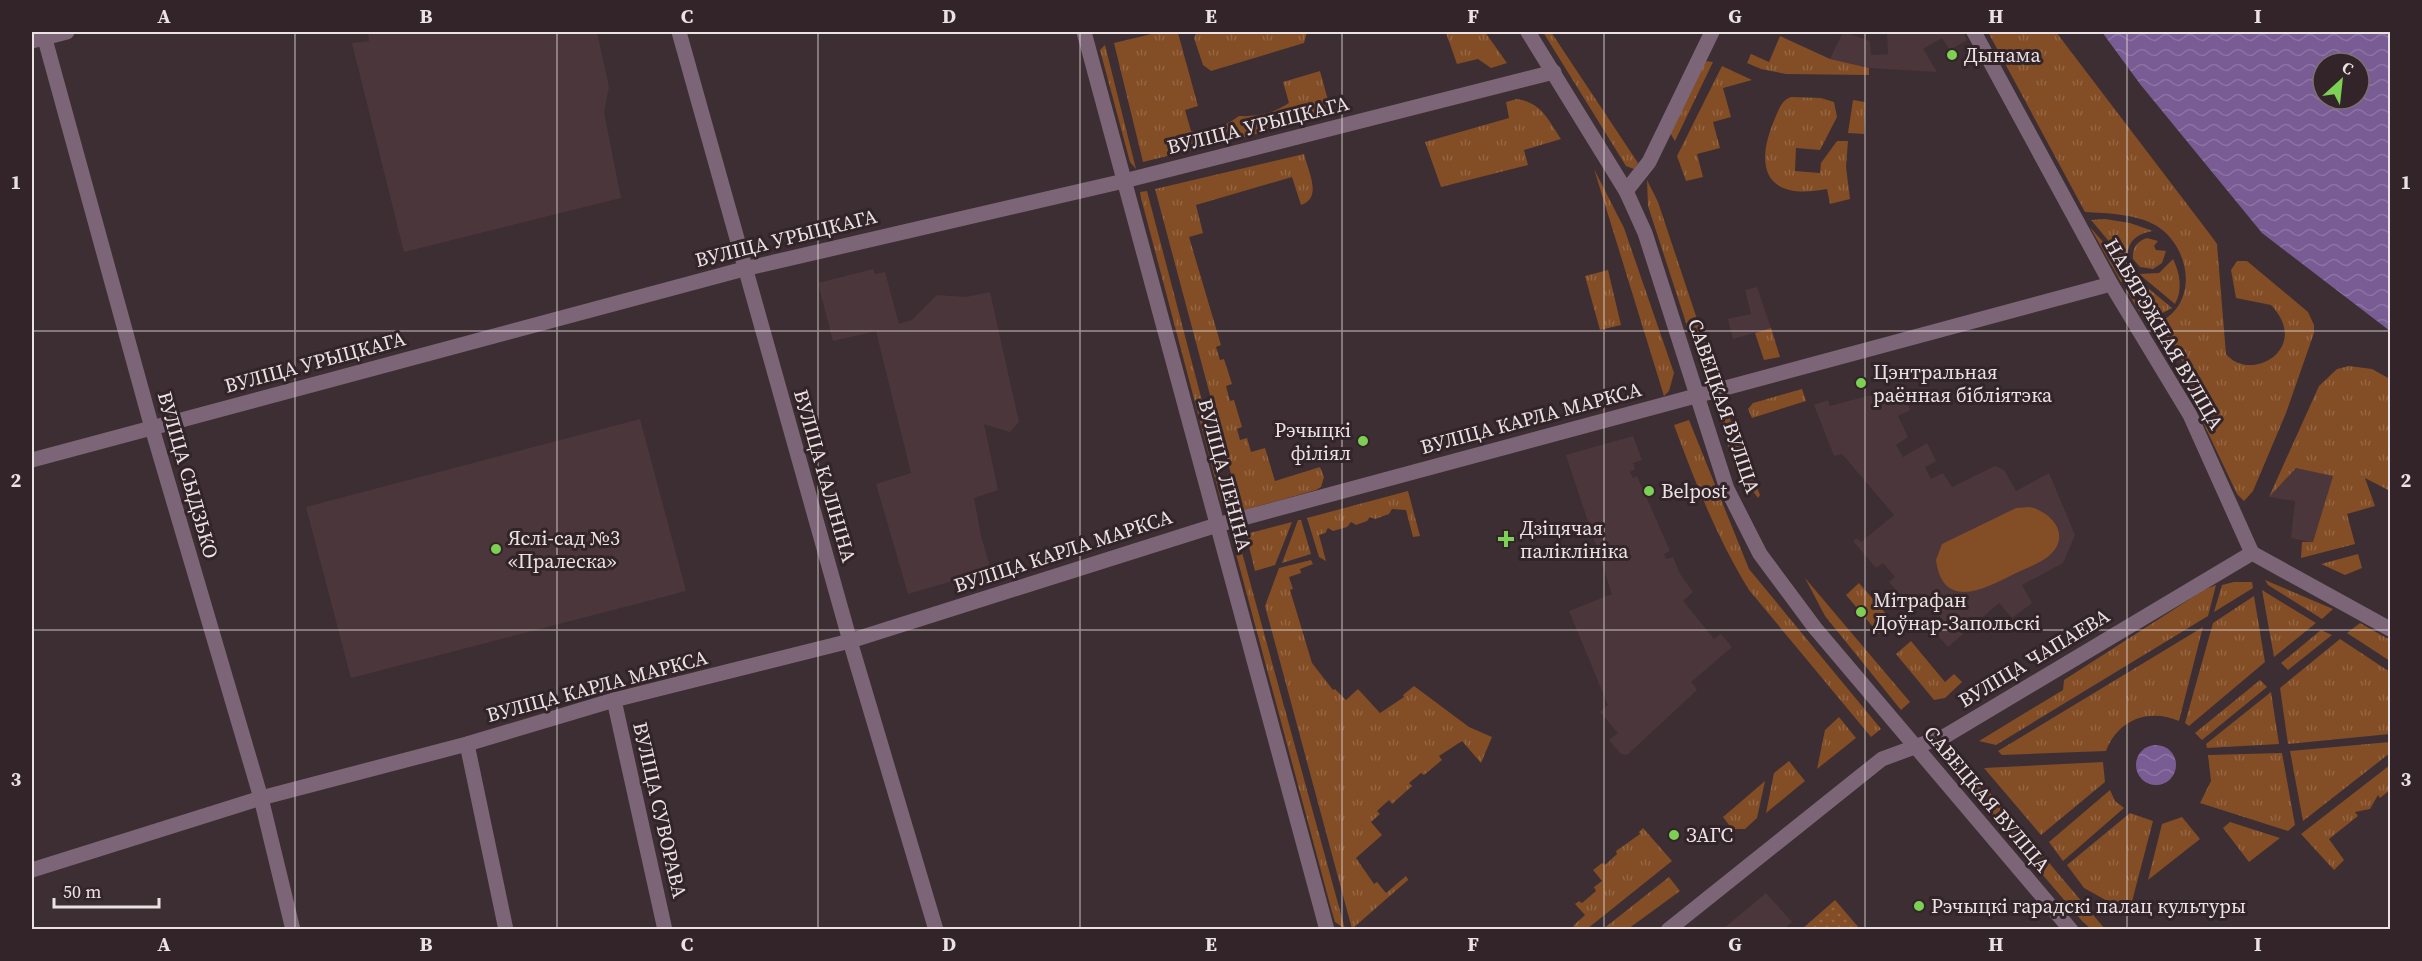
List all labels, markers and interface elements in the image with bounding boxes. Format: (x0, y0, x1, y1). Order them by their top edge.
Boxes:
text: A (157, 2, 171, 30)
text: B (419, 2, 433, 30)
text: C (681, 2, 693, 30)
text: D (942, 2, 956, 30)
text: E (1205, 2, 1217, 30)
text: F (1467, 2, 1479, 30)
text: G (1728, 2, 1742, 30)
text: H (1988, 2, 2004, 30)
text: I (2254, 2, 2262, 30)
place label: Дынама (1964, 41, 2041, 69)
marker: Дынама (1945, 48, 1959, 62)
north arrow (2311, 51, 2371, 111)
text: С (2338, 56, 2357, 80)
street label: ВУЛІЦА УРЫЦКАГА (1164, 89, 1353, 161)
text: 1 (11, 168, 21, 196)
text: 1 (2401, 168, 2411, 196)
street label: ВУЛІЦА УРЫЦКАГА (692, 202, 881, 274)
street label: НАБЯРЭЖНАЯ ВУЛІЦА (2098, 233, 2231, 435)
street label: САВЕЦКАЯ ВУЛІЦА (1681, 315, 1767, 498)
street label: ВУЛІЦА УРЫЦКАГА (221, 324, 409, 400)
place label: Цэнтральная раённая бібліятэка (1873, 358, 2053, 409)
street label: ВУЛІЦА КАРЛА МАРКСА (1417, 375, 1645, 461)
marker: Цэнтральная раённая бібліятэка (1854, 376, 1868, 390)
street label: ВУЛІЦА КАЛІНІНА (787, 386, 863, 566)
street label: ВУЛІЦА СЫДЗЬКО (151, 388, 225, 562)
street label: ВУЛІЦА ЛЕНІНА (1191, 396, 1259, 555)
place label: Рэчыцкі філіял (1274, 416, 1351, 467)
marker: Рэчыцкі філіял (1356, 434, 1370, 448)
text: 2 (11, 466, 22, 494)
text: 2 (2401, 466, 2412, 494)
place label: Belpost (1661, 477, 1727, 505)
marker: Belpost (1642, 484, 1656, 498)
street label: ВУЛІЦА КАРЛА МАРКСА (950, 502, 1176, 600)
place label: Дзіцячая паліклініка (1520, 514, 1629, 565)
place label: Яслі-сад №3 «Пралеска» (508, 524, 620, 575)
marker: Дзіцячая паліклініка (1497, 530, 1515, 548)
marker: Яслі-сад №3 «Пралеска» (489, 542, 503, 556)
place label: Мітрафан Доўнар-Запольскі (1873, 586, 2041, 637)
street label: ВУЛІЦА ЧАПАЕВА (1953, 601, 2115, 714)
marker: Мітрафан Доўнар-Запольскі (1854, 605, 1868, 619)
street label: ВУЛІЦА КАРЛА МАРКСА (483, 643, 711, 729)
street label: ВУЛІЦА СУВОРАВА (626, 719, 694, 901)
street label: САВЕЦКАЯ ВУЛІЦА (1917, 720, 2057, 879)
text: 3 (11, 765, 22, 793)
text: 3 (2401, 765, 2412, 793)
place label: ЗАГС (1686, 821, 1733, 849)
marker: ЗАГС (1667, 828, 1681, 842)
scale bar (54, 871, 159, 909)
text: 50 m (63, 879, 101, 904)
place label: Рэчыцкі гарадскі палац культуры (1931, 892, 2246, 920)
marker: Рэчыцкі гарадскі палац культуры (1912, 899, 1926, 913)
text: A (157, 930, 171, 958)
text: B (419, 930, 433, 958)
text: C (681, 930, 693, 958)
text: D (942, 930, 956, 958)
text: E (1205, 930, 1217, 958)
text: F (1467, 930, 1479, 958)
text: G (1728, 930, 1742, 958)
text: H (1988, 930, 2004, 958)
text: I (2254, 930, 2262, 958)

